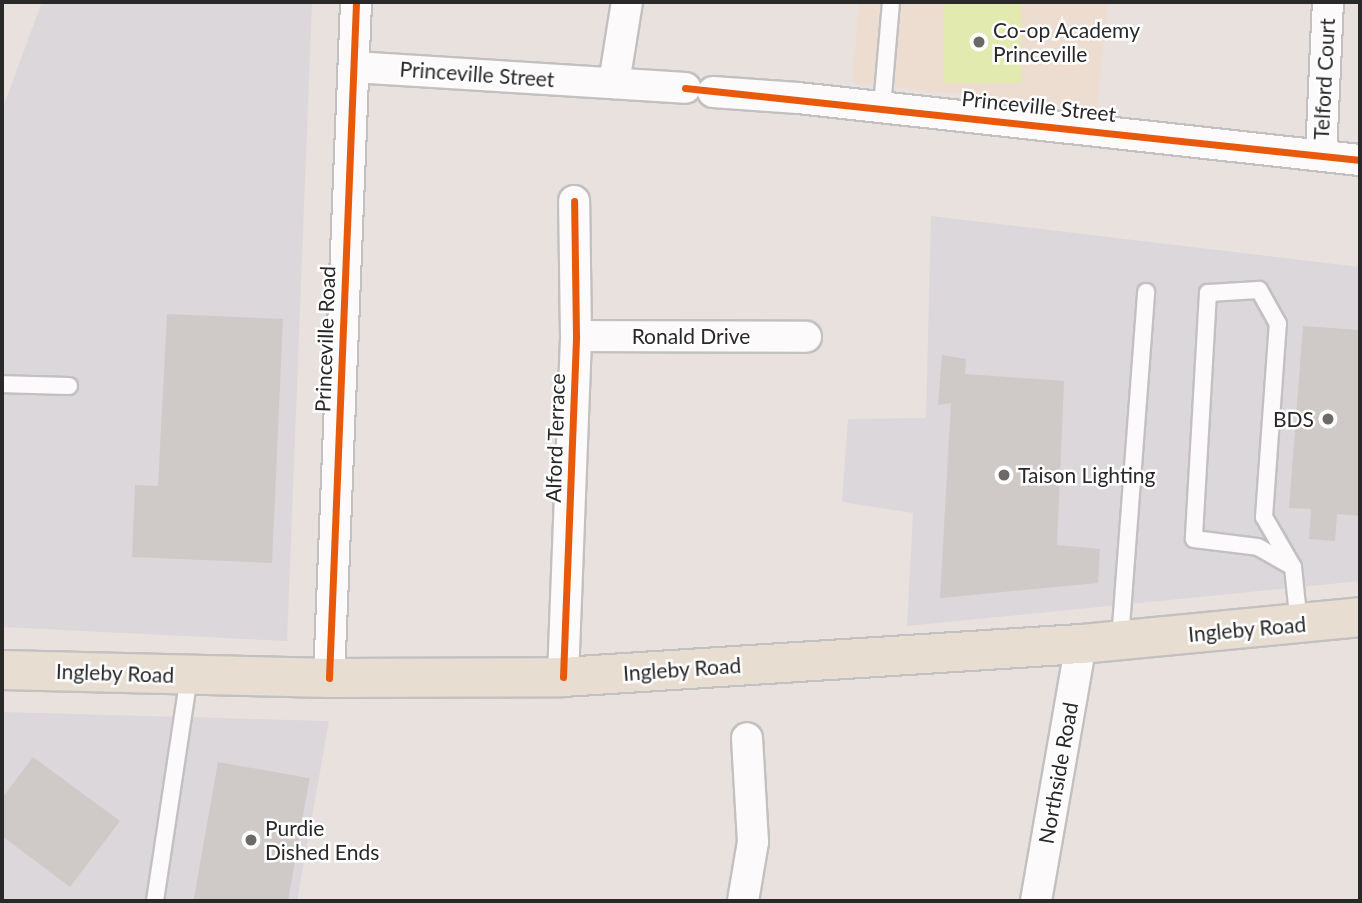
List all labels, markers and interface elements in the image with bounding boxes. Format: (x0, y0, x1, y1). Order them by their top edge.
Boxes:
place label: Co-op Academy Princeville (993, 17, 1141, 67)
street label: Telford Court (1308, 18, 1340, 140)
marker: Co-op Academy Princeville (971, 34, 987, 50)
street label: Princeville Street (399, 56, 555, 92)
street label: Princeville Street (961, 85, 1117, 127)
street label: Princeville Road (310, 265, 340, 413)
street label: Ronald Drive (632, 323, 750, 349)
street label: Alford Terrace (540, 373, 570, 503)
place label: BDS (1273, 406, 1314, 432)
marker: BDS (1320, 411, 1336, 427)
place label: Taison Lighting (1018, 462, 1155, 488)
marker: Taison Lighting (996, 467, 1012, 483)
street label: Ingleby Road (1187, 611, 1307, 647)
street label: Ingleby Road (622, 652, 742, 686)
street label: Ingleby Road (55, 658, 175, 688)
street label: Northside Road (1033, 700, 1083, 846)
place label: Purdie Dished Ends (265, 815, 379, 865)
marker: Purdie Dished Ends (243, 832, 259, 848)

